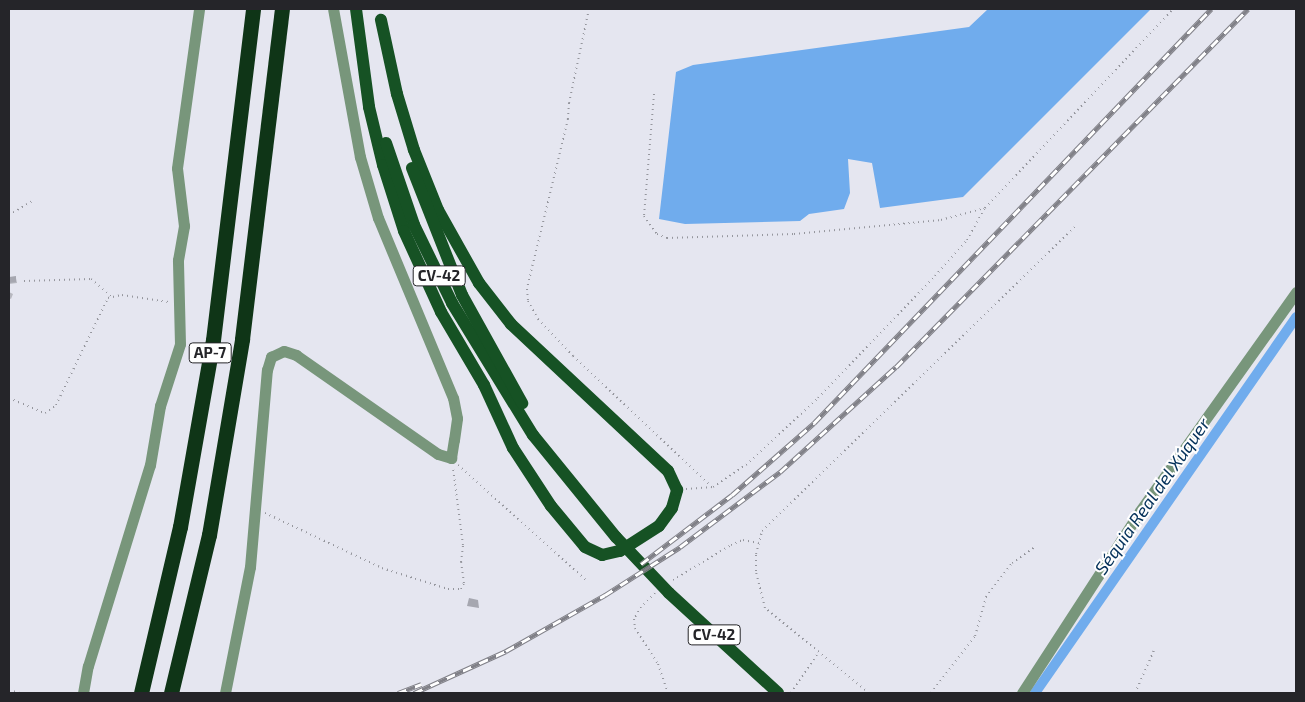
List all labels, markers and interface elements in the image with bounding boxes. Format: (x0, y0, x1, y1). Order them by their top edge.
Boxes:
road number: CV-42 (412, 264, 466, 288)
road number: AP-7 (188, 340, 232, 366)
water label: Séquia Real del Xúquer (1090, 413, 1214, 579)
road number: CV-42 (686, 622, 742, 648)

